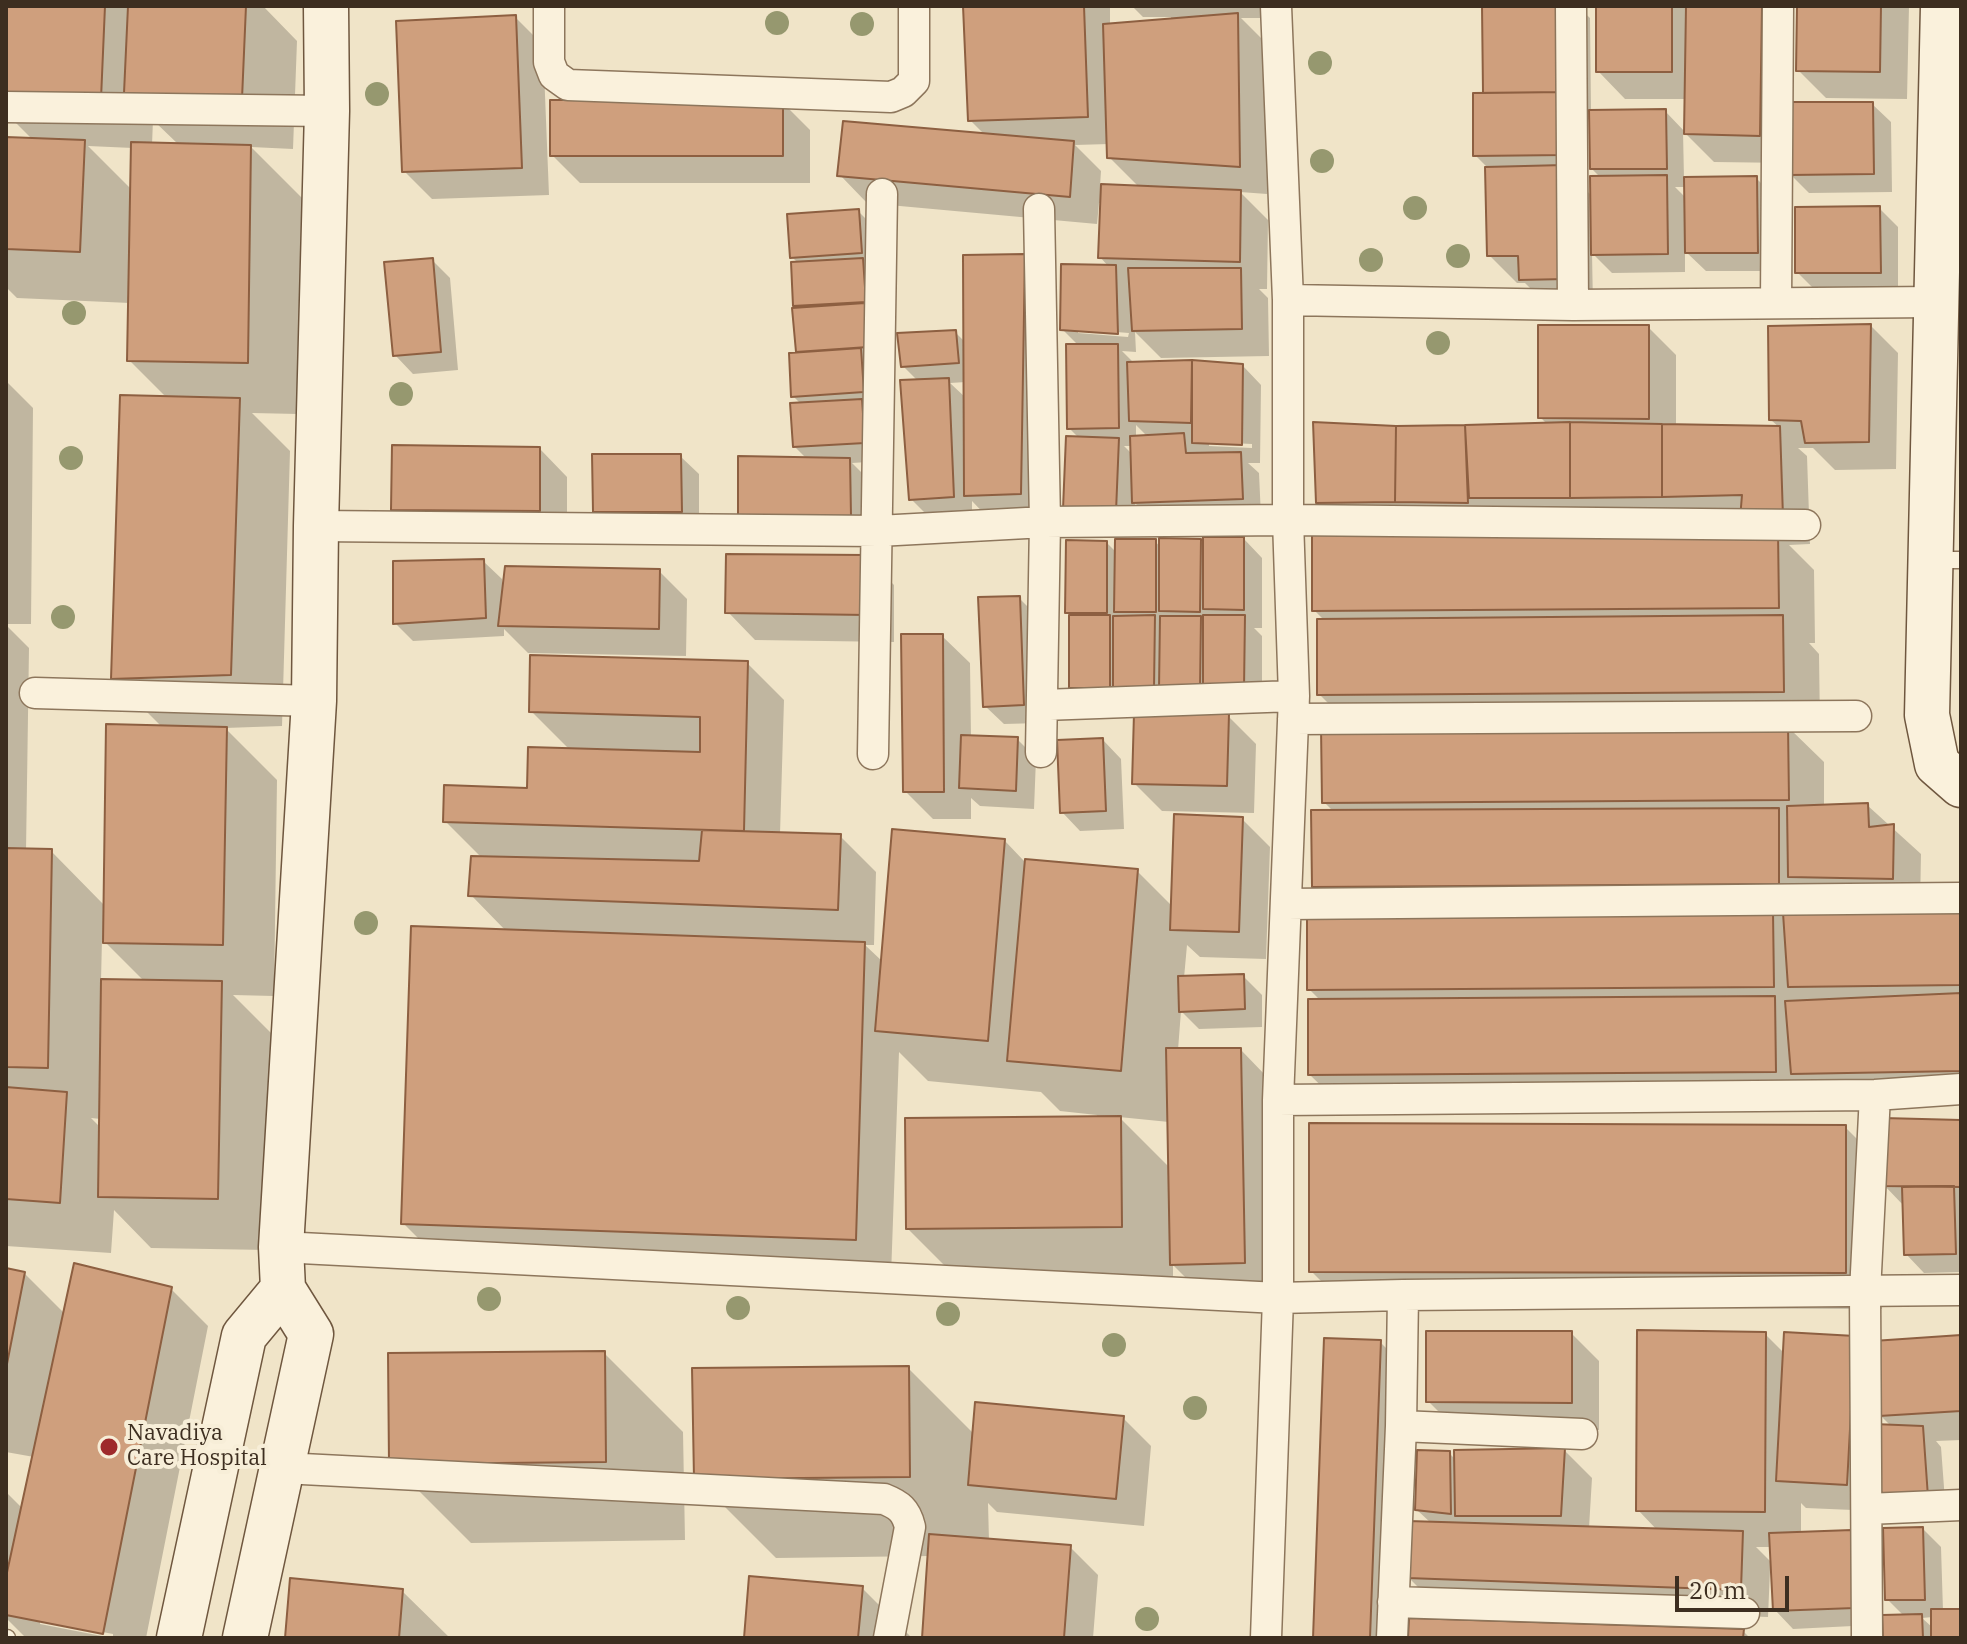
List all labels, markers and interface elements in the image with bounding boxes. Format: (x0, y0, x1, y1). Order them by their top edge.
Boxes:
place label: Navadiya Care Hospital (127, 1421, 267, 1472)
marker: Navadiya Care Hospital (98, 1436, 120, 1458)
scale bar (1679, 1560, 1793, 1610)
text: 20 m (1689, 1574, 1746, 1606)

